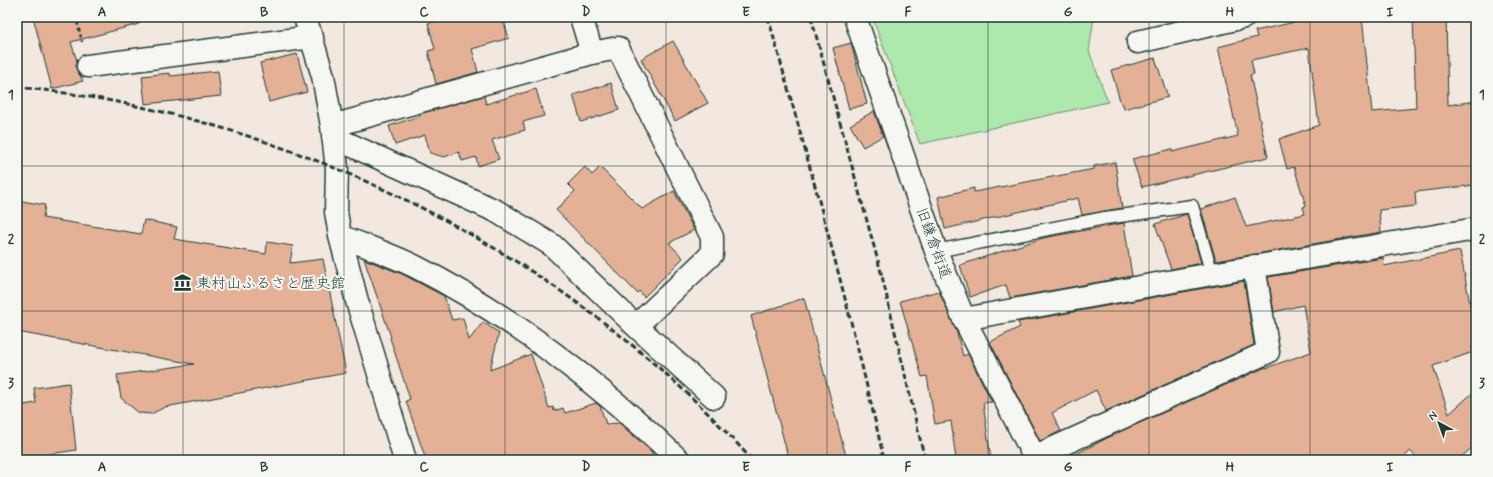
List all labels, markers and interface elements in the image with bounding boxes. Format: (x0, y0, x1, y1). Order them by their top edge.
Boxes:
text: A (98, 4, 106, 21)
text: B (260, 4, 269, 21)
text: C (419, 4, 429, 21)
text: D (582, 4, 591, 21)
text: E (742, 4, 750, 21)
text: F (905, 4, 912, 21)
text: G (1064, 4, 1073, 21)
text: H (1226, 4, 1235, 21)
text: I (1387, 4, 1394, 21)
text: 1 (8, 87, 14, 104)
text: 1 (1479, 87, 1485, 104)
street label: 旧鎌倉街道 (911, 205, 955, 282)
text: 2 (8, 231, 15, 248)
text: 2 (1479, 231, 1486, 248)
museum icon: 東村山ふるさと歴史館 (173, 273, 193, 293)
place label: 東村山ふるさと歴史館 (196, 274, 345, 294)
text: 3 (8, 375, 14, 392)
text: 3 (1479, 375, 1485, 392)
north arrow (1419, 403, 1459, 443)
text: N (1426, 409, 1440, 424)
text: A (98, 459, 106, 476)
text: B (260, 459, 269, 476)
text: C (419, 459, 429, 476)
text: D (582, 459, 591, 476)
text: E (742, 459, 750, 476)
text: F (905, 459, 912, 476)
text: G (1064, 459, 1073, 476)
text: H (1226, 459, 1235, 476)
text: I (1387, 459, 1394, 476)

